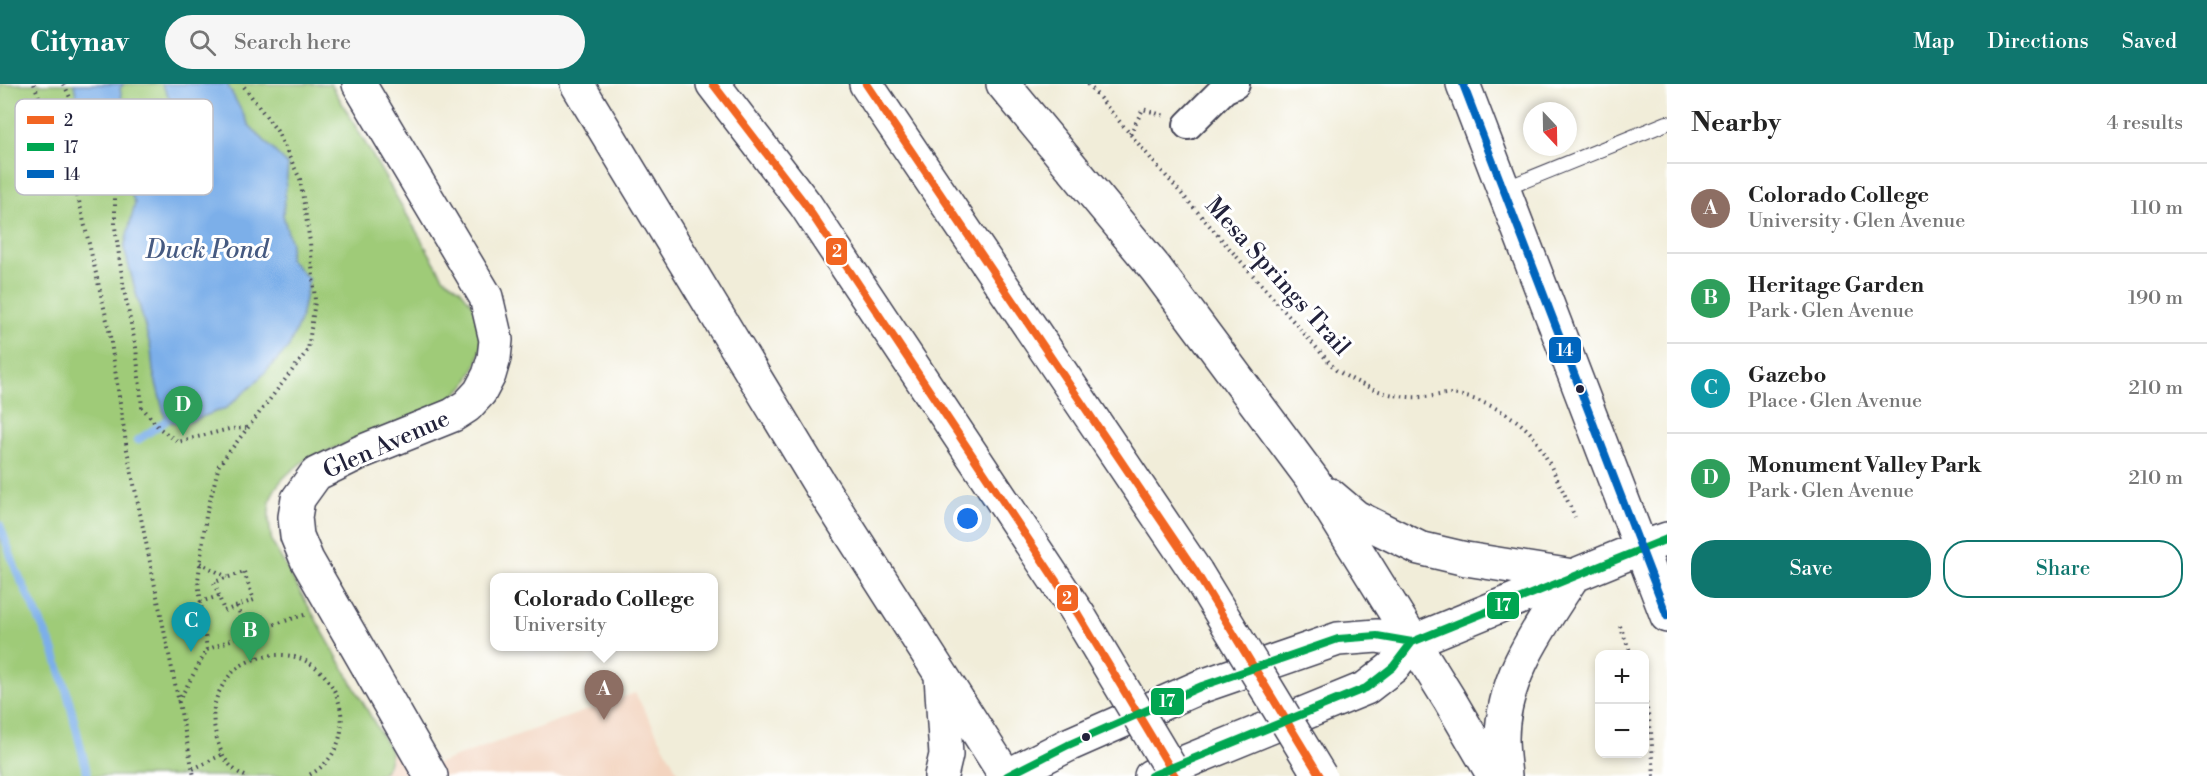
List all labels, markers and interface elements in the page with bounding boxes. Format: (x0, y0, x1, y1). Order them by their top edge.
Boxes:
search box (165, 15, 585, 69)
text: Citynav (30, 25, 129, 60)
icon: search (186, 26, 219, 59)
text: Search here (234, 29, 351, 56)
text: Map (1913, 29, 1955, 55)
text: Directions (1988, 29, 2089, 55)
text: Saved (2122, 29, 2177, 55)
legend (15, 99, 213, 195)
north arrow (1523, 102, 1577, 156)
text: Nearby (1691, 107, 1781, 139)
text: 2 (64, 111, 73, 131)
text: 4 results (2106, 111, 2183, 136)
text: 17 (64, 138, 78, 158)
text: 14 (64, 165, 80, 185)
text: Colorado College (1748, 182, 1929, 209)
street label: Mesa Springs Trail (1198, 191, 1356, 362)
text: A (1703, 196, 1718, 221)
text: 110 m (2131, 196, 2183, 221)
text: University · Glen Avenue (1748, 209, 1965, 234)
water label: Duck Pond (144, 234, 270, 266)
line badge: 2 (825, 237, 848, 266)
text: 2 (832, 242, 842, 262)
text: Heritage Garden (1748, 272, 1924, 299)
text: B (1703, 286, 1718, 311)
text: 190 m (2128, 286, 2183, 311)
text: Park · Glen Avenue (1748, 299, 1914, 324)
line badge: 14 (1548, 336, 1582, 364)
text: 14 (1556, 341, 1574, 361)
text: Gazebo (1748, 362, 1826, 389)
text: C (1703, 376, 1718, 401)
text: 210 m (2128, 376, 2183, 401)
unlabelled marker (1574, 383, 1586, 395)
pin: D (164, 386, 202, 436)
text: Place · Glen Avenue (1748, 389, 1922, 414)
street label: Glen Avenue (319, 404, 454, 486)
text: Monument Valley Park (1748, 452, 1981, 479)
text: D (1703, 466, 1718, 491)
text: 210 m (2128, 466, 2183, 491)
text: Park · Glen Avenue (1748, 479, 1914, 504)
your location (953, 504, 982, 533)
button: Save (1691, 540, 1931, 598)
button: Share (1943, 540, 2183, 598)
popup (490, 573, 718, 651)
line badge: 2 (1056, 584, 1079, 612)
text: Colorado College (513, 586, 695, 613)
text: 2 (1062, 589, 1072, 609)
line badge: 17 (1486, 591, 1520, 620)
text: 17 (1495, 596, 1512, 616)
pin: C (172, 602, 210, 652)
pin: B (230, 612, 270, 662)
text: University (513, 613, 607, 638)
map controls (1595, 650, 1649, 758)
button: + (1595, 650, 1649, 704)
pin: A (584, 670, 624, 720)
line badge: 17 (1150, 687, 1185, 716)
text: 17 (1159, 692, 1176, 712)
button: − (1595, 704, 1649, 758)
unlabelled marker (1080, 731, 1092, 743)

